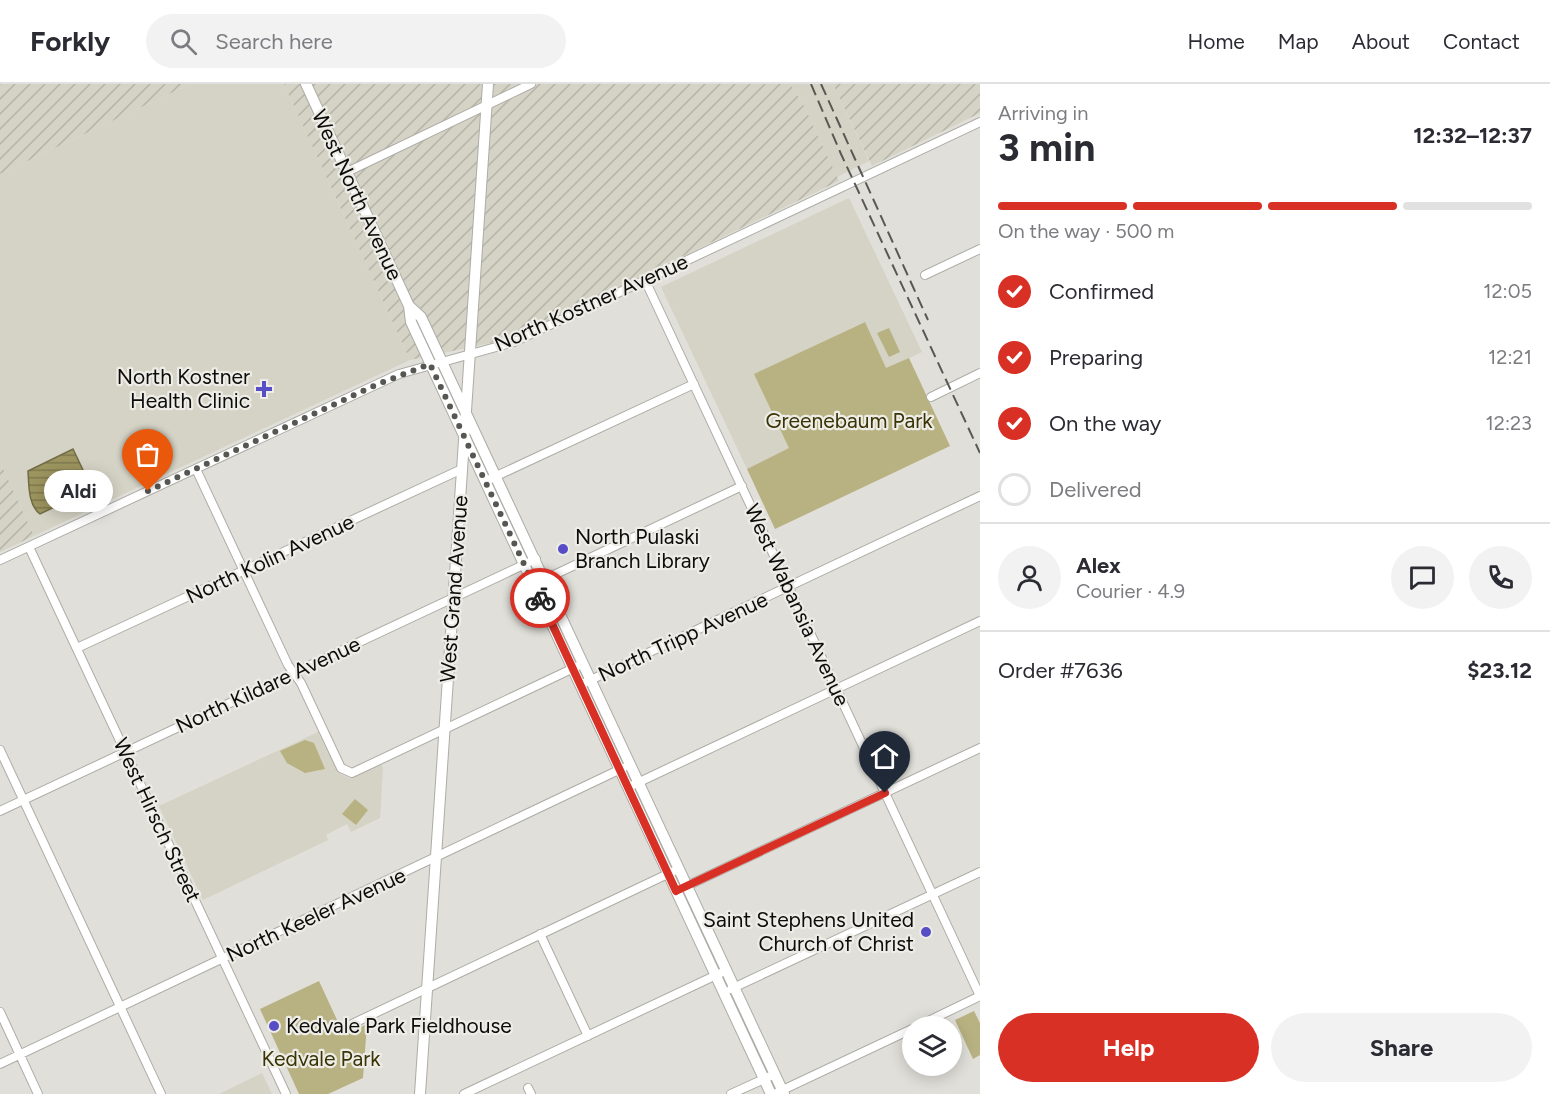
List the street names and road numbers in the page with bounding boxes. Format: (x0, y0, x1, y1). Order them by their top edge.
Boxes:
street label: West North Avenue (307, 106, 408, 284)
street label: North Kostner Avenue (490, 249, 692, 357)
street label: West Grand Avenue (434, 494, 473, 683)
street label: West Wabansia Avenue (740, 500, 855, 710)
street label: North Kolin Avenue (182, 509, 358, 608)
street label: North Tripp Avenue (594, 586, 771, 687)
street label: North Kildare Avenue (172, 631, 364, 738)
street label: West Hirsch Street (108, 734, 206, 906)
street label: North Keeler Avenue (222, 862, 410, 967)

